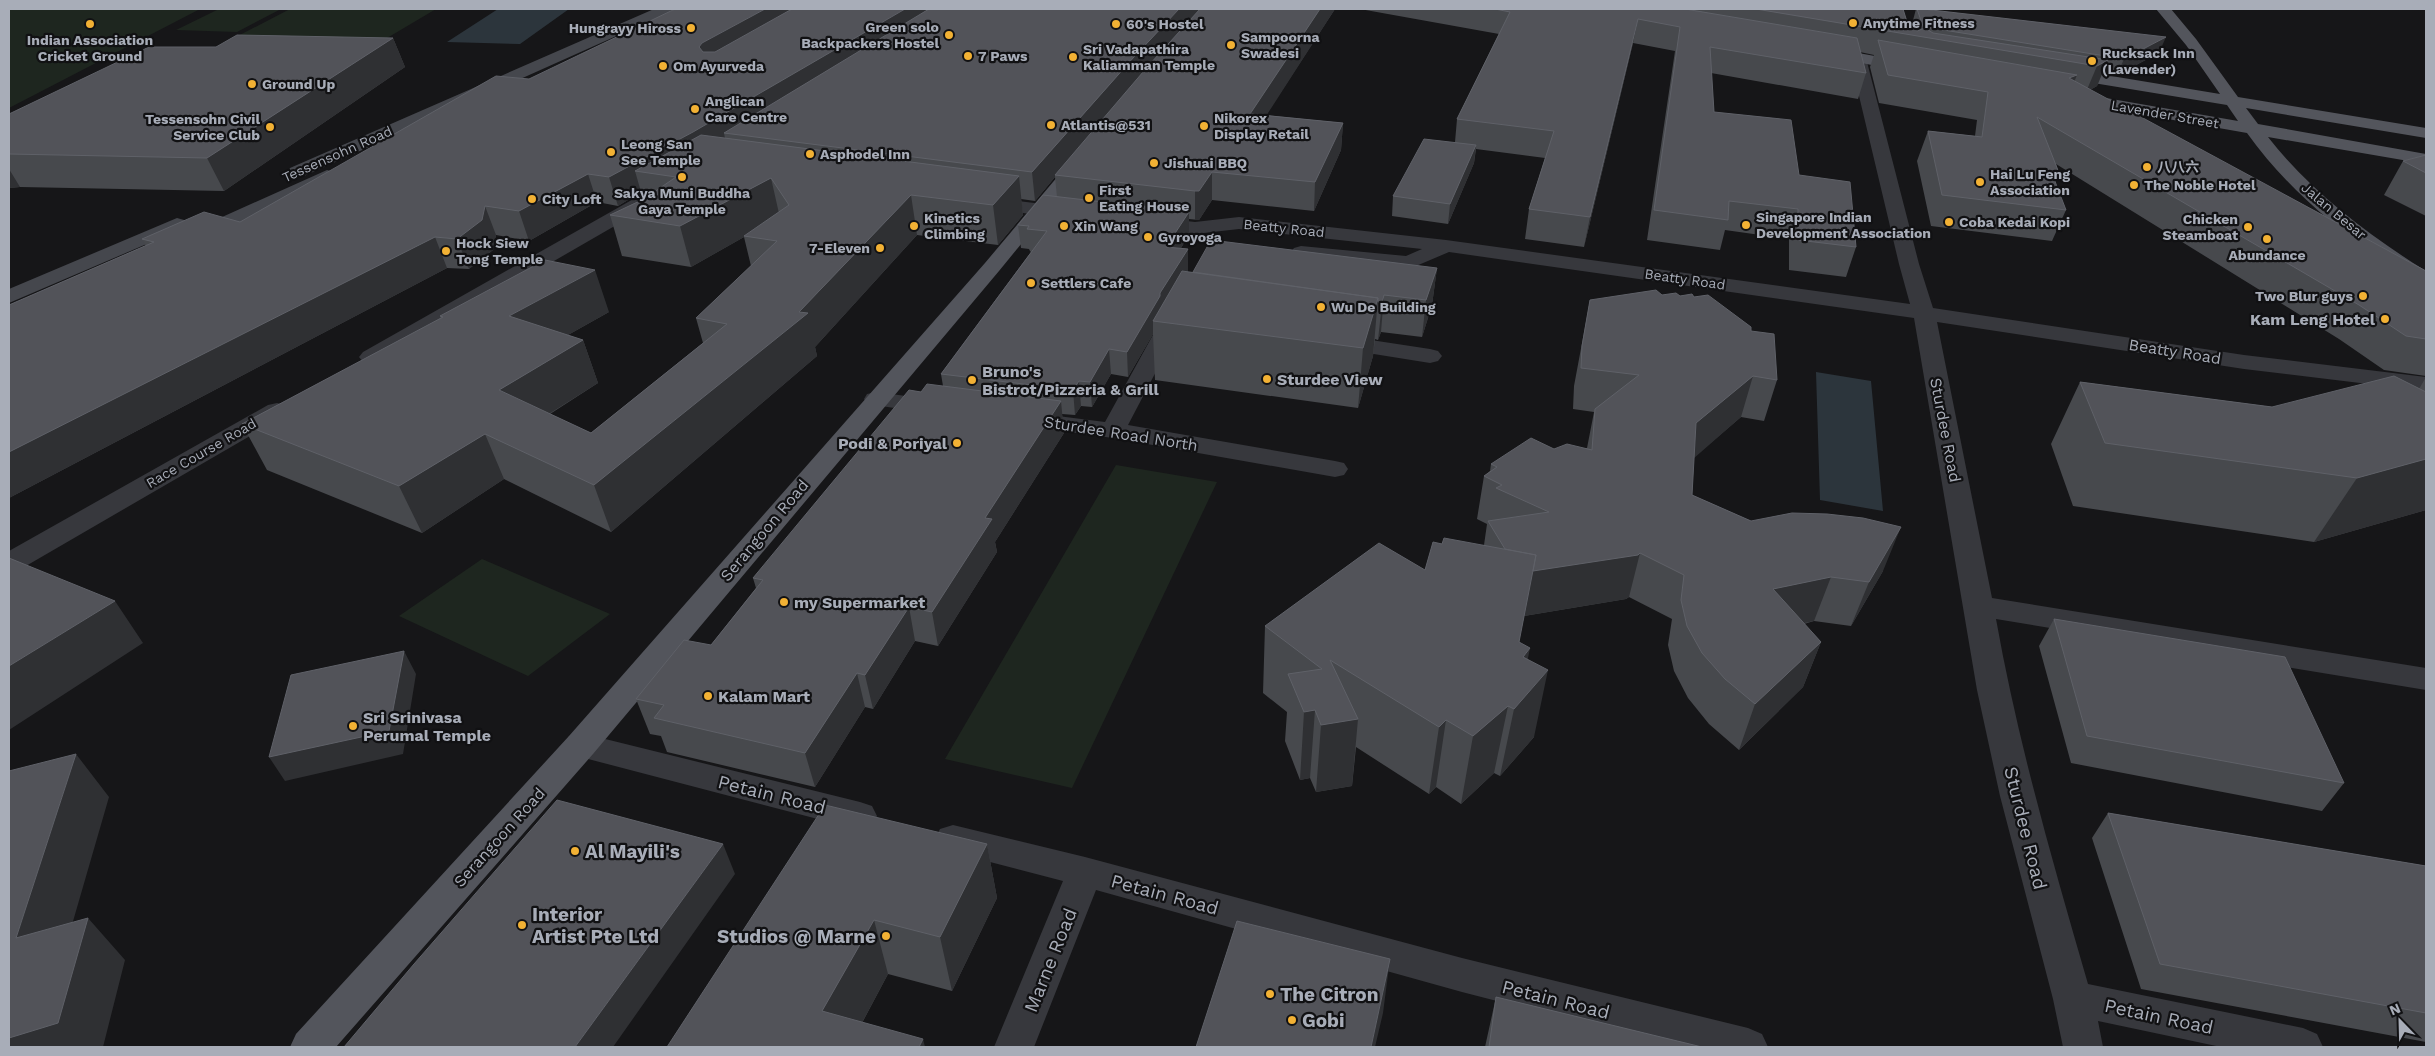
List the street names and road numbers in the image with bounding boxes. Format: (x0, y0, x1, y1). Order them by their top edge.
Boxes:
street label: Lavender Street (2110, 97, 2220, 131)
street label: Tessensohn Road (280, 123, 394, 185)
street label: Jalan Besar (2298, 179, 2370, 243)
street label: Beatty Road (1243, 216, 1325, 240)
street label: Beatty Road (1644, 265, 1726, 293)
street label: Beatty Road (2127, 335, 2222, 368)
street label: Sturdee Road (1926, 376, 1965, 484)
street label: Sturdee Road North (1043, 412, 1199, 455)
street label: Race Course Road (143, 415, 259, 491)
street label: Serangoon Road (716, 476, 812, 585)
street label: Sturdee Road (1999, 764, 2052, 892)
street label: Petain Road (715, 770, 828, 819)
street label: Serangoon Road (450, 784, 549, 891)
street label: Petain Road (1109, 869, 1221, 920)
street label: Marne Road (1019, 905, 1082, 1016)
street label: Petain Road (1499, 975, 1612, 1024)
street label: Petain Road (2102, 994, 2215, 1039)

